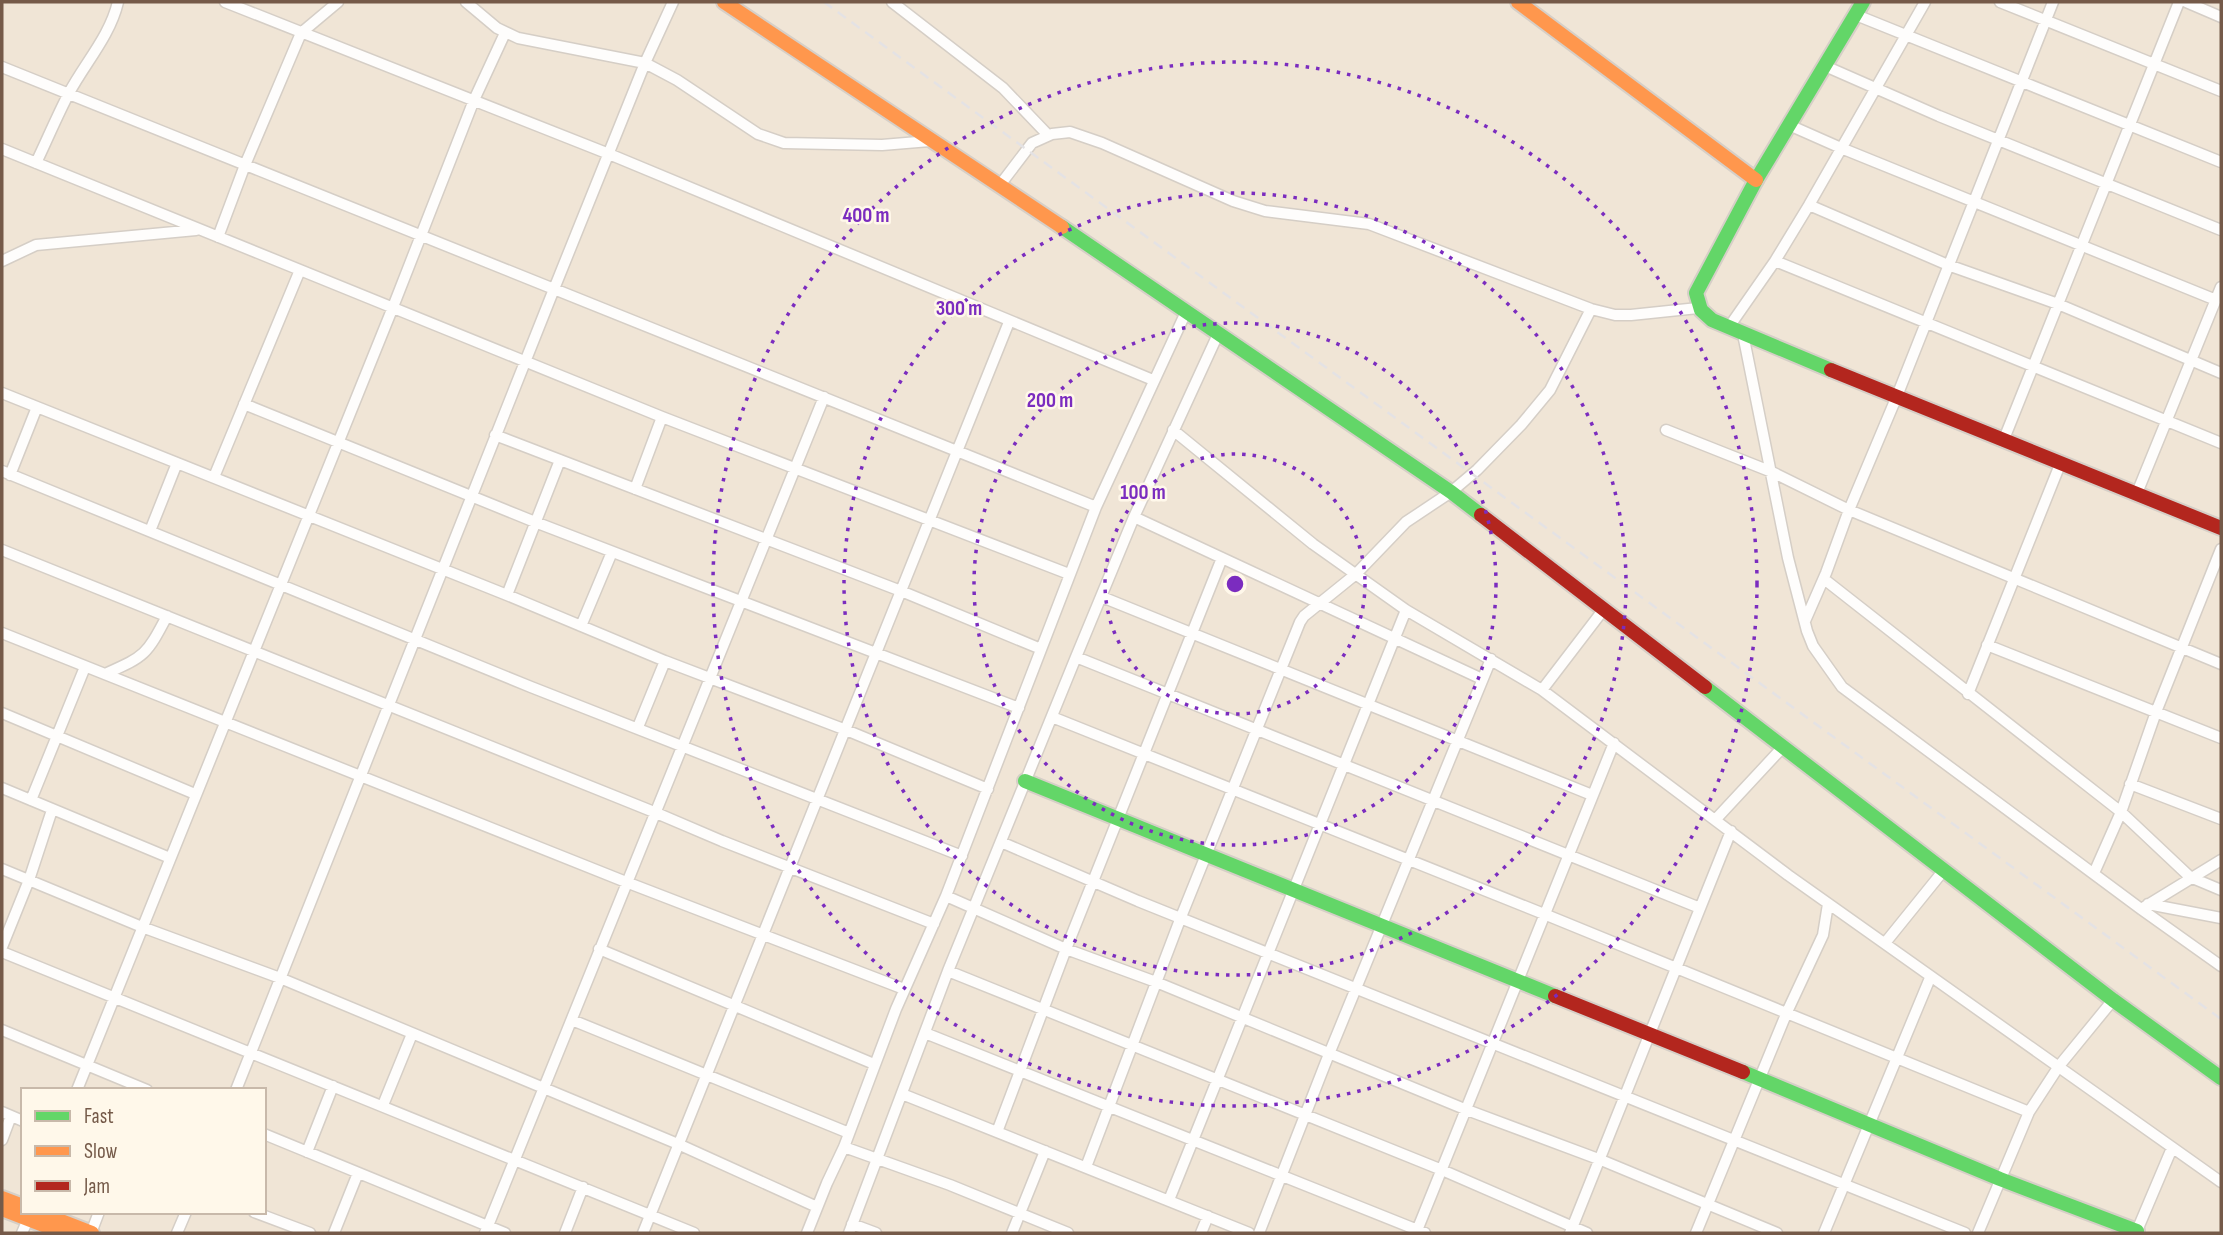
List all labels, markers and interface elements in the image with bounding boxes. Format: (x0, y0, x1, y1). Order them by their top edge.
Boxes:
text: 400 m (843, 203, 889, 228)
text: 300 m (936, 296, 982, 321)
text: 200 m (1027, 388, 1073, 413)
text: 100 m (1120, 480, 1166, 505)
centre of rings (1223, 572, 1247, 596)
legend (21, 1088, 266, 1214)
text: Fast (84, 1104, 114, 1129)
text: Slow (84, 1139, 118, 1164)
text: Jam (83, 1174, 110, 1199)

